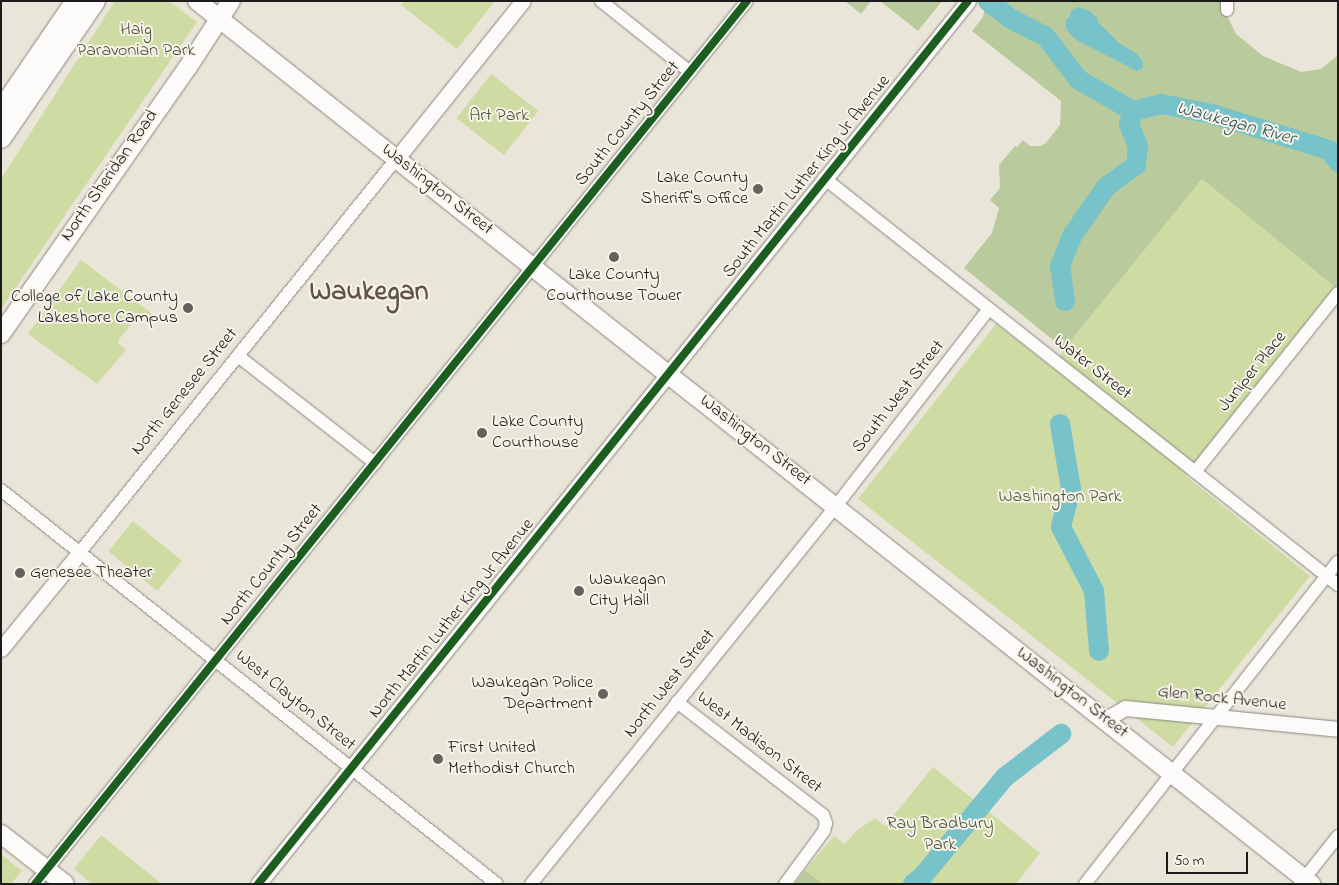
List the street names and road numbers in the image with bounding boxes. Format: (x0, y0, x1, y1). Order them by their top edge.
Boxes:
street label: South County Street (571, 57, 685, 191)
street label: South Martin Luther King Jr Avenue (718, 71, 896, 283)
street label: North Sheridan Road (57, 106, 163, 246)
street label: Washington Street (377, 140, 497, 240)
street label: North Genesee Street (127, 324, 243, 460)
street label: Juniper Place (1214, 327, 1292, 417)
street label: Water Street (1049, 331, 1135, 405)
street label: South West Street (848, 336, 950, 458)
street label: Washington Street (695, 391, 815, 491)
street label: North County Street (216, 500, 328, 630)
street label: North Martin Luther King Jr Avenue (365, 515, 539, 723)
street label: North West Street (620, 625, 720, 743)
street label: Washington Street (1012, 643, 1132, 743)
street label: West Clayton Street (231, 646, 359, 756)
street label: Glen Rock Avenue (1157, 682, 1287, 716)
street label: West Madison Street (692, 687, 826, 799)

